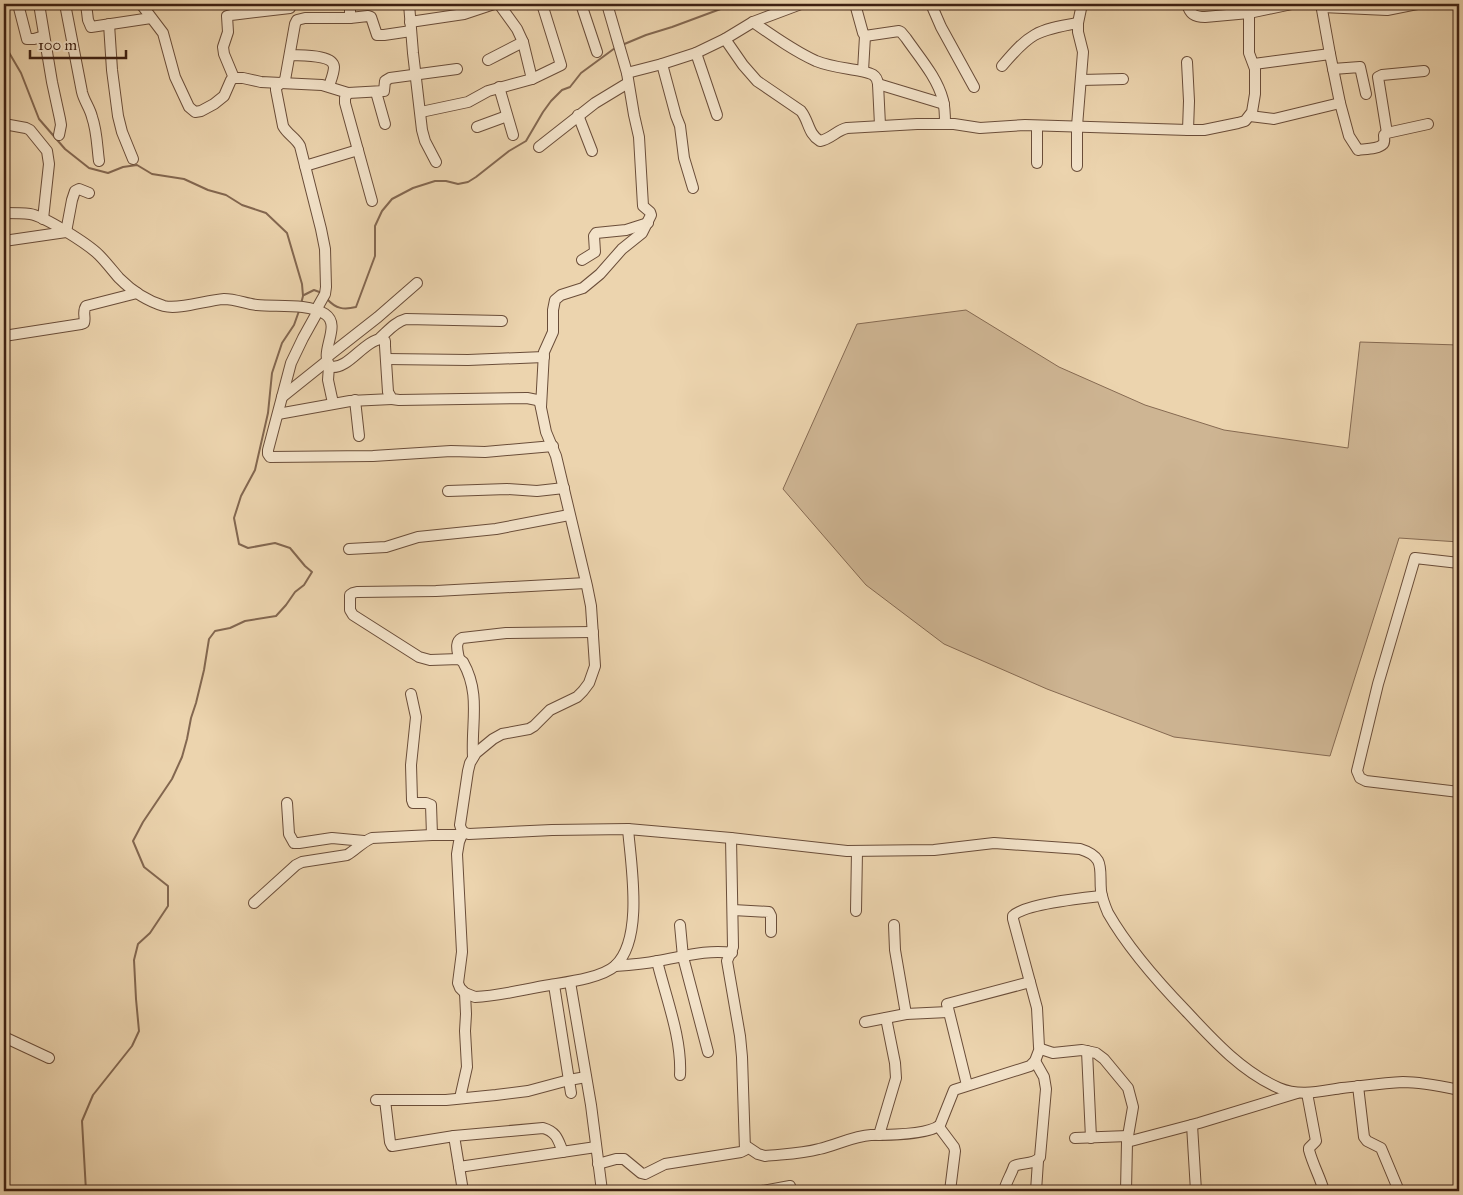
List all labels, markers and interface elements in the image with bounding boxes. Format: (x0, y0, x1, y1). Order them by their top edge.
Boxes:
scale bar (30, 28, 126, 60)
text: 100 m (38, 36, 78, 54)

